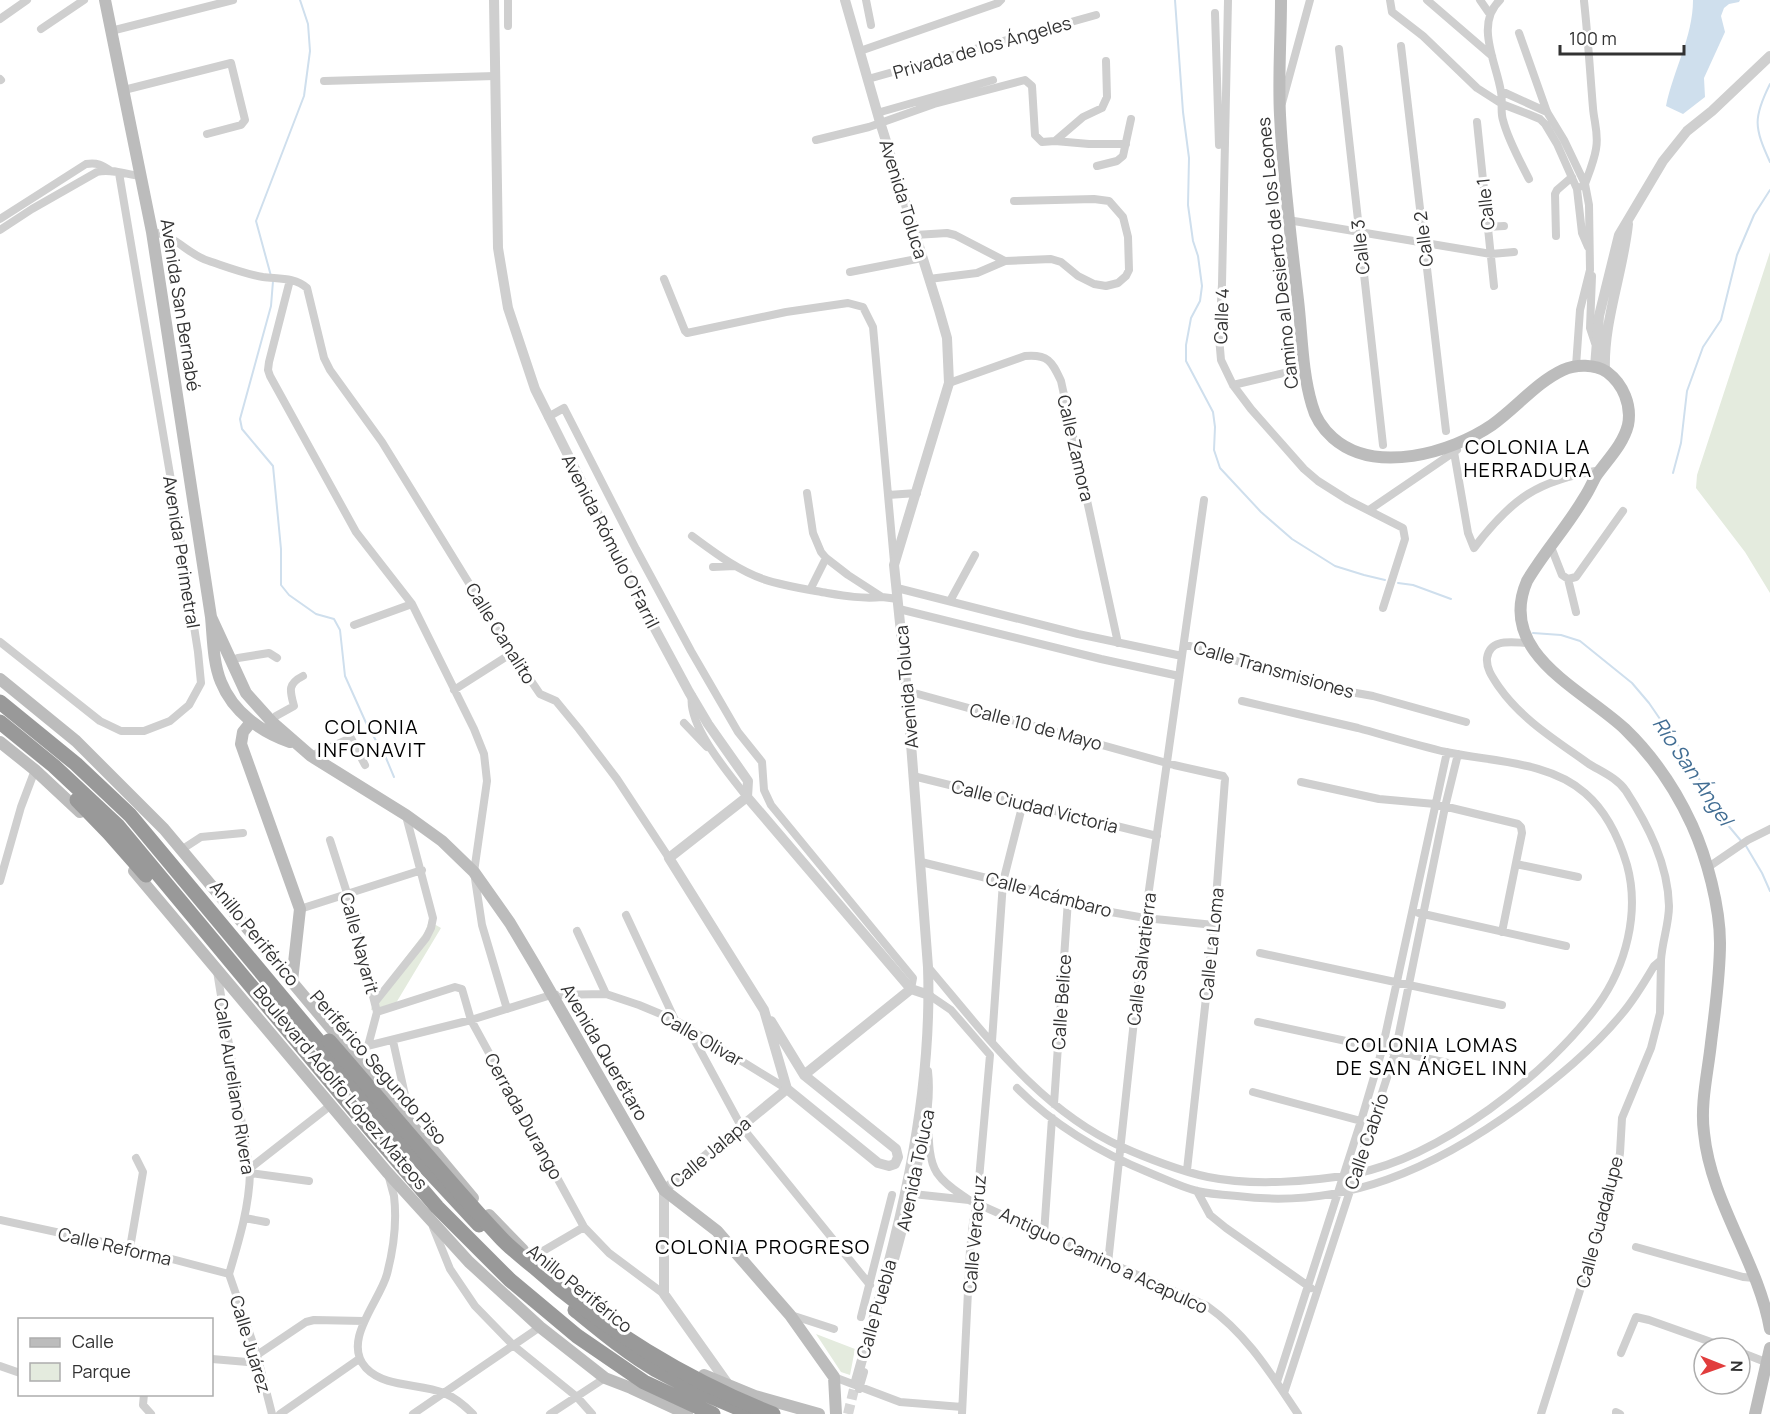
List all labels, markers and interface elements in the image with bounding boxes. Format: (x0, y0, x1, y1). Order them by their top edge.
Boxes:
street label: Privada de los Ángeles (890, 10, 1074, 84)
scale bar (1560, 18, 1684, 56)
text: 100 m (1569, 26, 1617, 50)
street label: Camino al Desierto de los Leones (1251, 116, 1303, 390)
street label: Avenida Toluca (874, 136, 934, 262)
street label: Calle 1 (1470, 177, 1500, 231)
street label: Calle 2 (1408, 210, 1438, 268)
street label: Avenida San Bernabé (156, 217, 206, 393)
street label: Calle 3 (1345, 218, 1375, 276)
street label: Calle 4 (1208, 288, 1234, 344)
street label: Calle Zamora (1052, 392, 1100, 504)
district label: COLONIA LA HERRADURA (1463, 433, 1593, 483)
street label: Avenida Rómulo O'Farril (557, 450, 665, 632)
street label: Avenida Perimetral (158, 474, 206, 630)
street label: Calle Canalito (460, 578, 542, 688)
street label: Avenida Toluca (889, 624, 923, 750)
street label: Calle Transmisiones (1191, 635, 1357, 703)
street label: Calle 10 de Mayo (967, 697, 1105, 755)
water label: Río San Ángel (1647, 712, 1740, 832)
district label: COLONIA INFONAVIT (317, 713, 427, 763)
street label: Calle Ciudad Victoria (949, 774, 1121, 838)
street label: Calle Acámbaro (983, 866, 1115, 922)
street label: Anillo Periférico (205, 875, 305, 991)
street label: Calle La Loma (1193, 886, 1229, 1002)
street label: Calle Nayarit (335, 890, 385, 996)
street label: Calle Salvatierra (1121, 891, 1161, 1027)
street label: Calle Belice (1046, 953, 1076, 1051)
street label: Avenida Querétaro (556, 979, 654, 1125)
street label: Boulevard Adolfo López Mateos (248, 980, 434, 1194)
street label: Periférico Segundo Piso (305, 985, 453, 1149)
street label: Calle Aureliano Rivera (209, 996, 261, 1176)
street label: Calle Olivar (656, 1005, 748, 1072)
district label: COLONIA LOMAS DE SAN ÁNGEL INN (1336, 1031, 1528, 1081)
street label: Cerrada Durango (479, 1048, 569, 1184)
street label: Calle Cabrío (1338, 1090, 1394, 1192)
street label: Avenida Toluca (890, 1107, 940, 1233)
street label: Calle Jalapa (665, 1111, 755, 1193)
street label: Calle Guadalupe (1570, 1153, 1628, 1291)
street label: Calle Veracruz (957, 1174, 991, 1294)
street label: Antiguo Camino a Acapulco (996, 1201, 1212, 1319)
street label: Calle Reforma (56, 1221, 174, 1271)
district label: COLONIA PROGRESO (655, 1233, 871, 1260)
street label: Anillo Periférico (522, 1238, 638, 1338)
street label: Calle Puebla (850, 1256, 902, 1362)
street label: Calle Juárez (225, 1292, 277, 1396)
legend (18, 1318, 213, 1396)
text: Calle (72, 1329, 114, 1353)
north arrow (1692, 1336, 1752, 1396)
text: Parque (72, 1359, 131, 1383)
text: N (1726, 1360, 1748, 1372)

